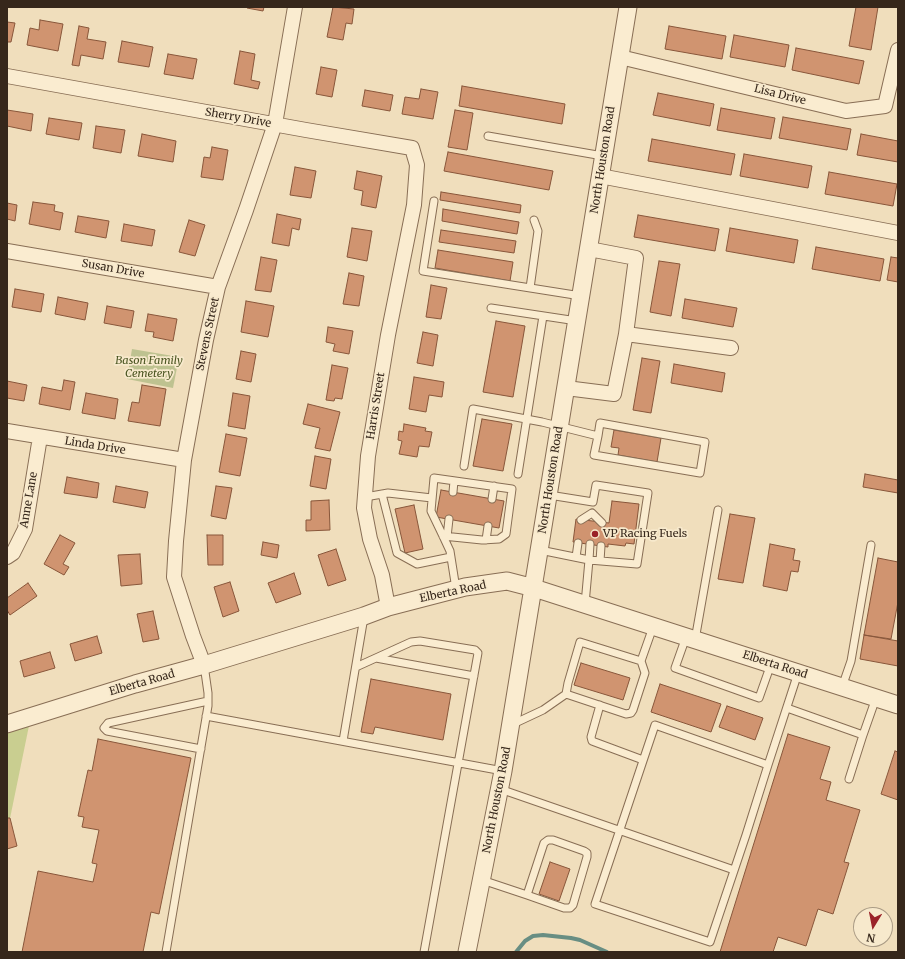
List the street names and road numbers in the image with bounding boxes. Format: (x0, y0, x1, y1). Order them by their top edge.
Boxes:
street label: Lisa Drive (753, 82, 807, 108)
street label: Sherry Drive (204, 106, 272, 130)
street label: North Houston Road (588, 106, 618, 214)
street label: Susan Drive (81, 257, 145, 281)
street label: Stevens Street (194, 296, 222, 372)
street label: Harris Street (364, 372, 388, 440)
street label: North Houston Road (536, 426, 566, 534)
street label: Linda Drive (64, 435, 126, 457)
street label: Anne Lane (18, 471, 40, 529)
street label: Elberta Road (419, 579, 487, 605)
street label: Elberta Road (741, 648, 809, 682)
street label: Elberta Road (108, 667, 176, 699)
street label: North Houston Road (480, 746, 514, 854)

